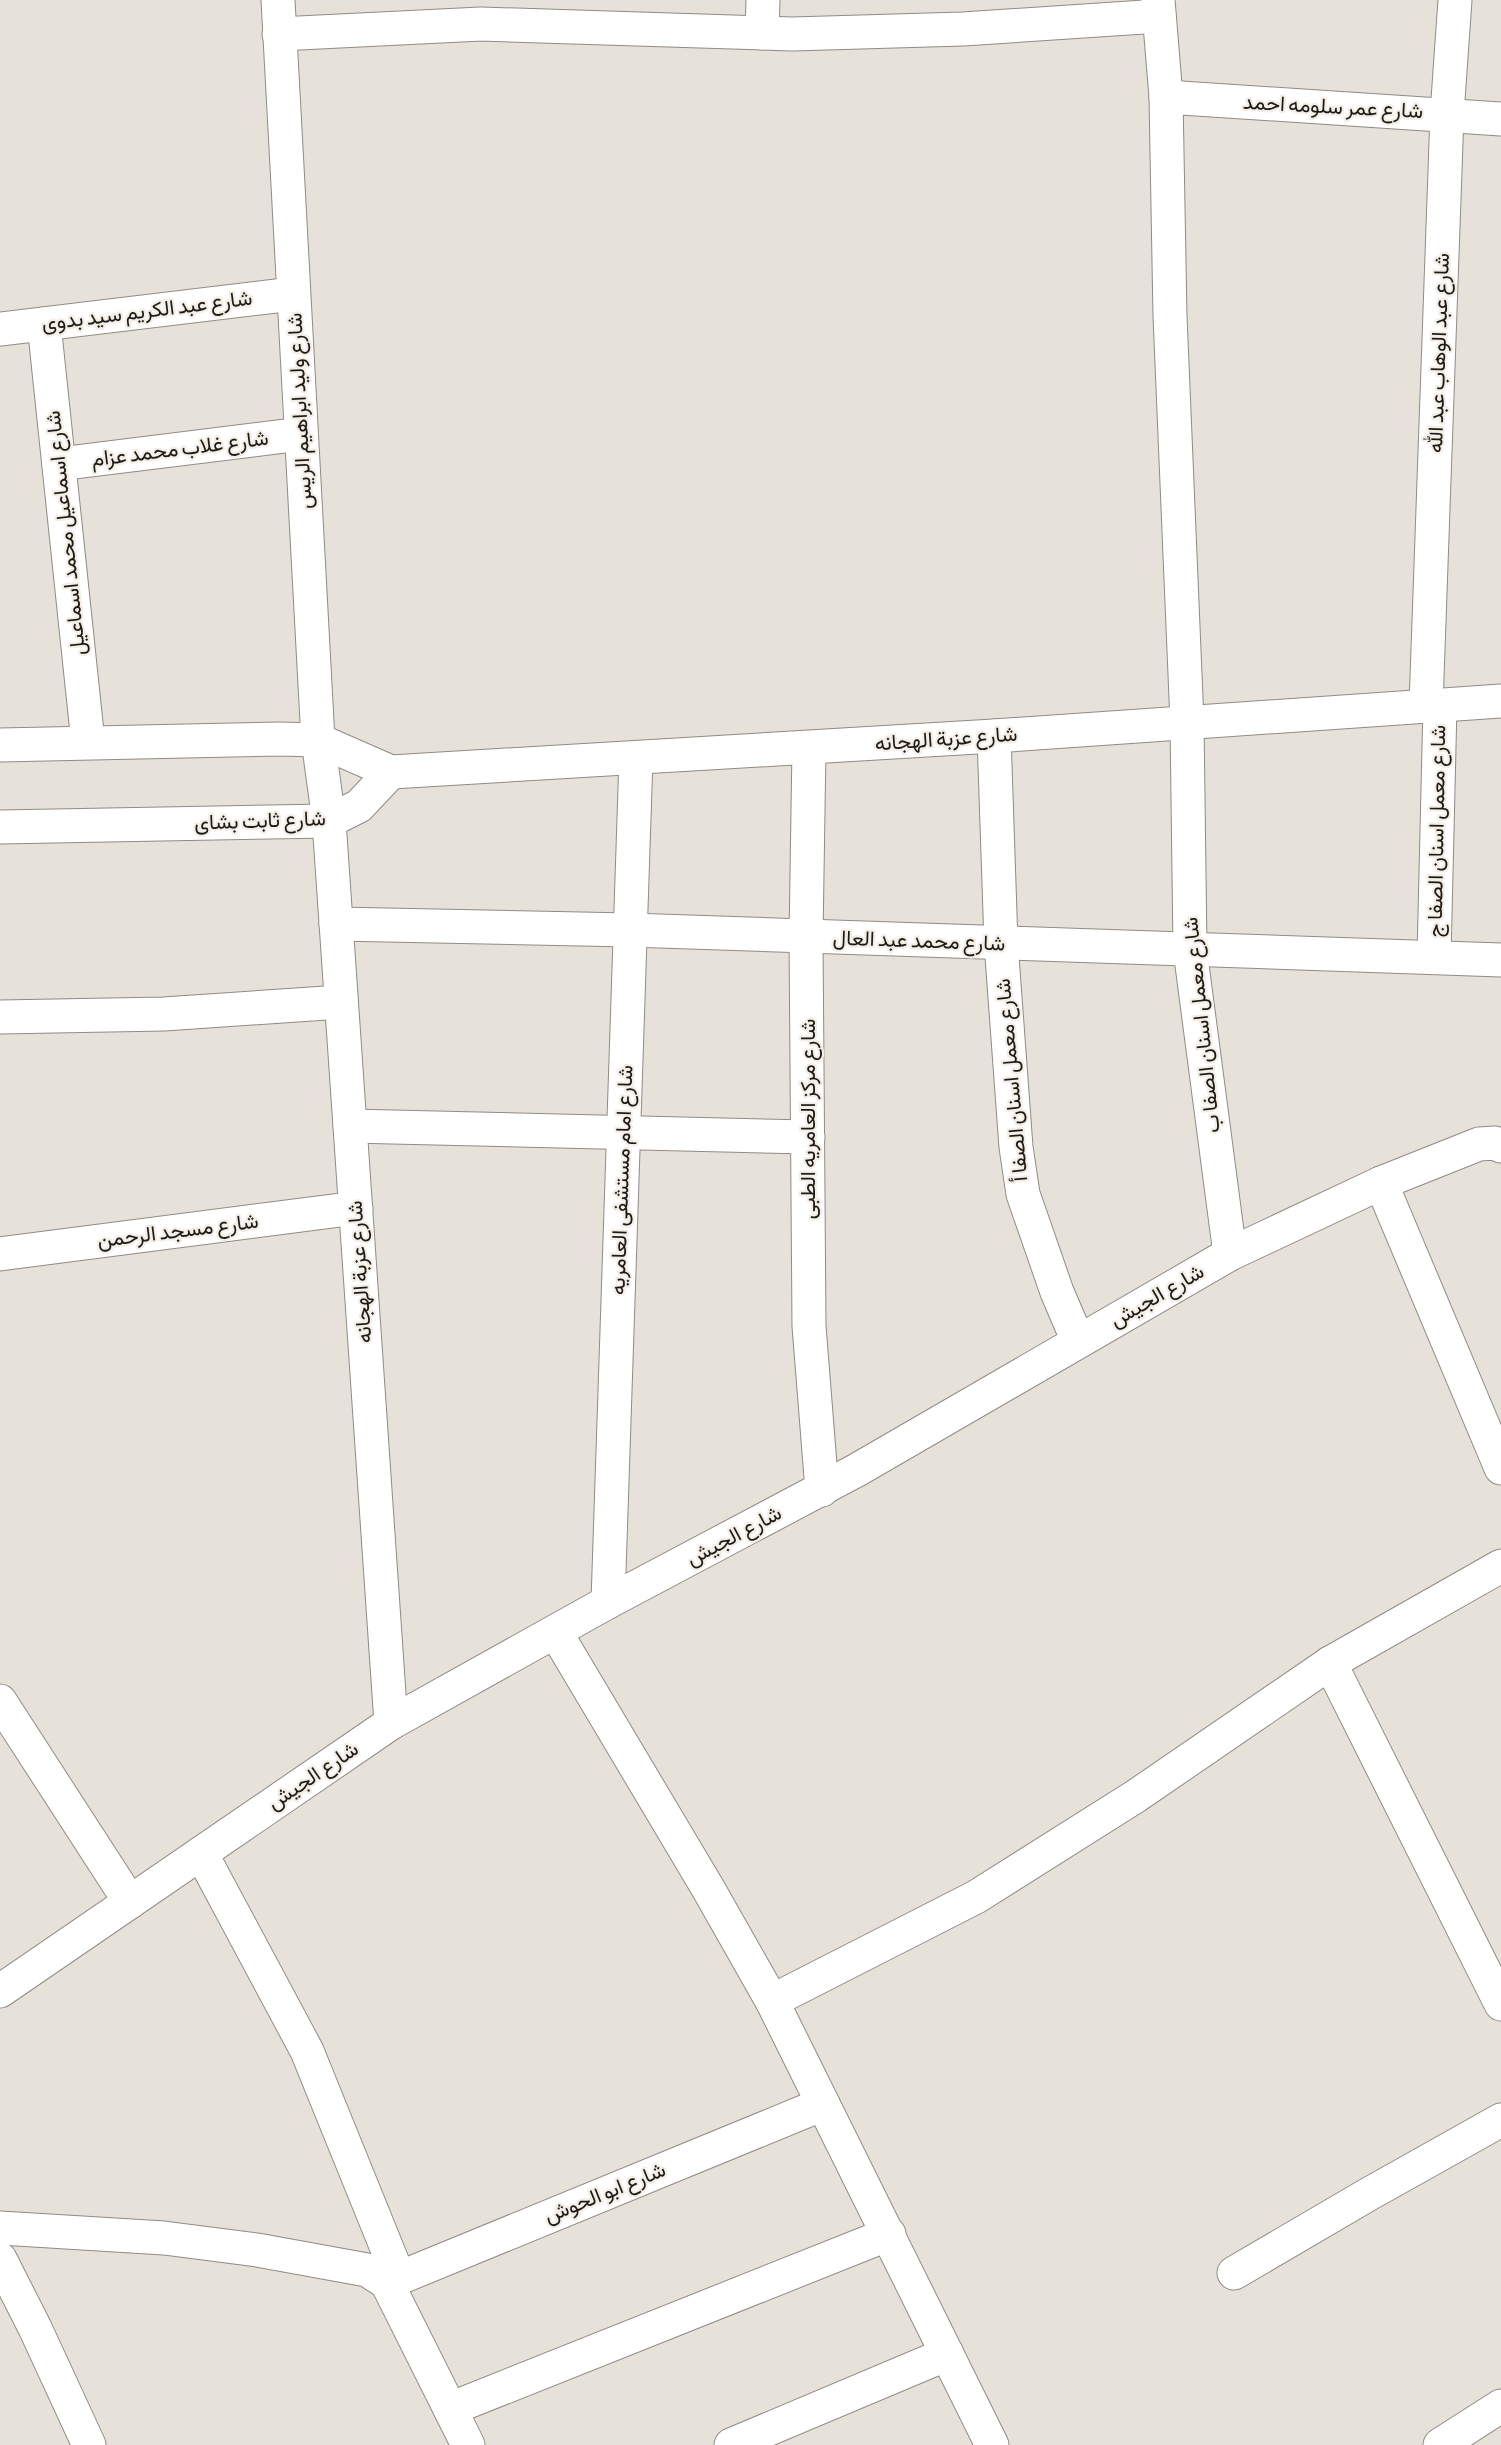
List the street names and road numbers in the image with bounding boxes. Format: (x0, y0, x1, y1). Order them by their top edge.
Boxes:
street label: شارع عمر سلومه احمد (1242, 92, 1424, 125)
street label: شارع عبد الوهاب عبد الله (1422, 253, 1456, 453)
street label: شارع عبد الكريم سيد بدوى (41, 288, 254, 337)
street label: شارع وليد ابراهيم الريس (284, 312, 319, 510)
street label: شارع اسماعيل محمد اسماعيل (43, 409, 92, 656)
street label: شارع غلاب محمد عزام (90, 428, 270, 473)
street label: شارع عزبة الهجانه (874, 724, 1018, 757)
street label: شارع معمل اسنان الصفا ج (1425, 725, 1452, 938)
street label: شارع ثابت بشاى (194, 808, 326, 837)
street label: شارع معمل اسنان الصفا ب (1180, 916, 1227, 1134)
street label: شارع محمد عبد العال (832, 927, 1006, 958)
street label: شارع معمل اسنان الصفا أ (992, 977, 1034, 1182)
street label: شارع مركز العامريه الطبى (798, 1019, 822, 1219)
street label: شارع امام مستشفى العامريه (607, 1065, 640, 1295)
street label: شارع عزبة الهجانه (345, 1200, 378, 1344)
street label: شارع مسجد الرحمن (96, 1211, 260, 1254)
street label: شارع الجيش (1106, 1261, 1209, 1334)
street label: شارع الجيش (683, 1502, 786, 1572)
street label: شارع الجيش (264, 1738, 364, 1816)
street label: شارع ابو الحوش (541, 2159, 670, 2230)

